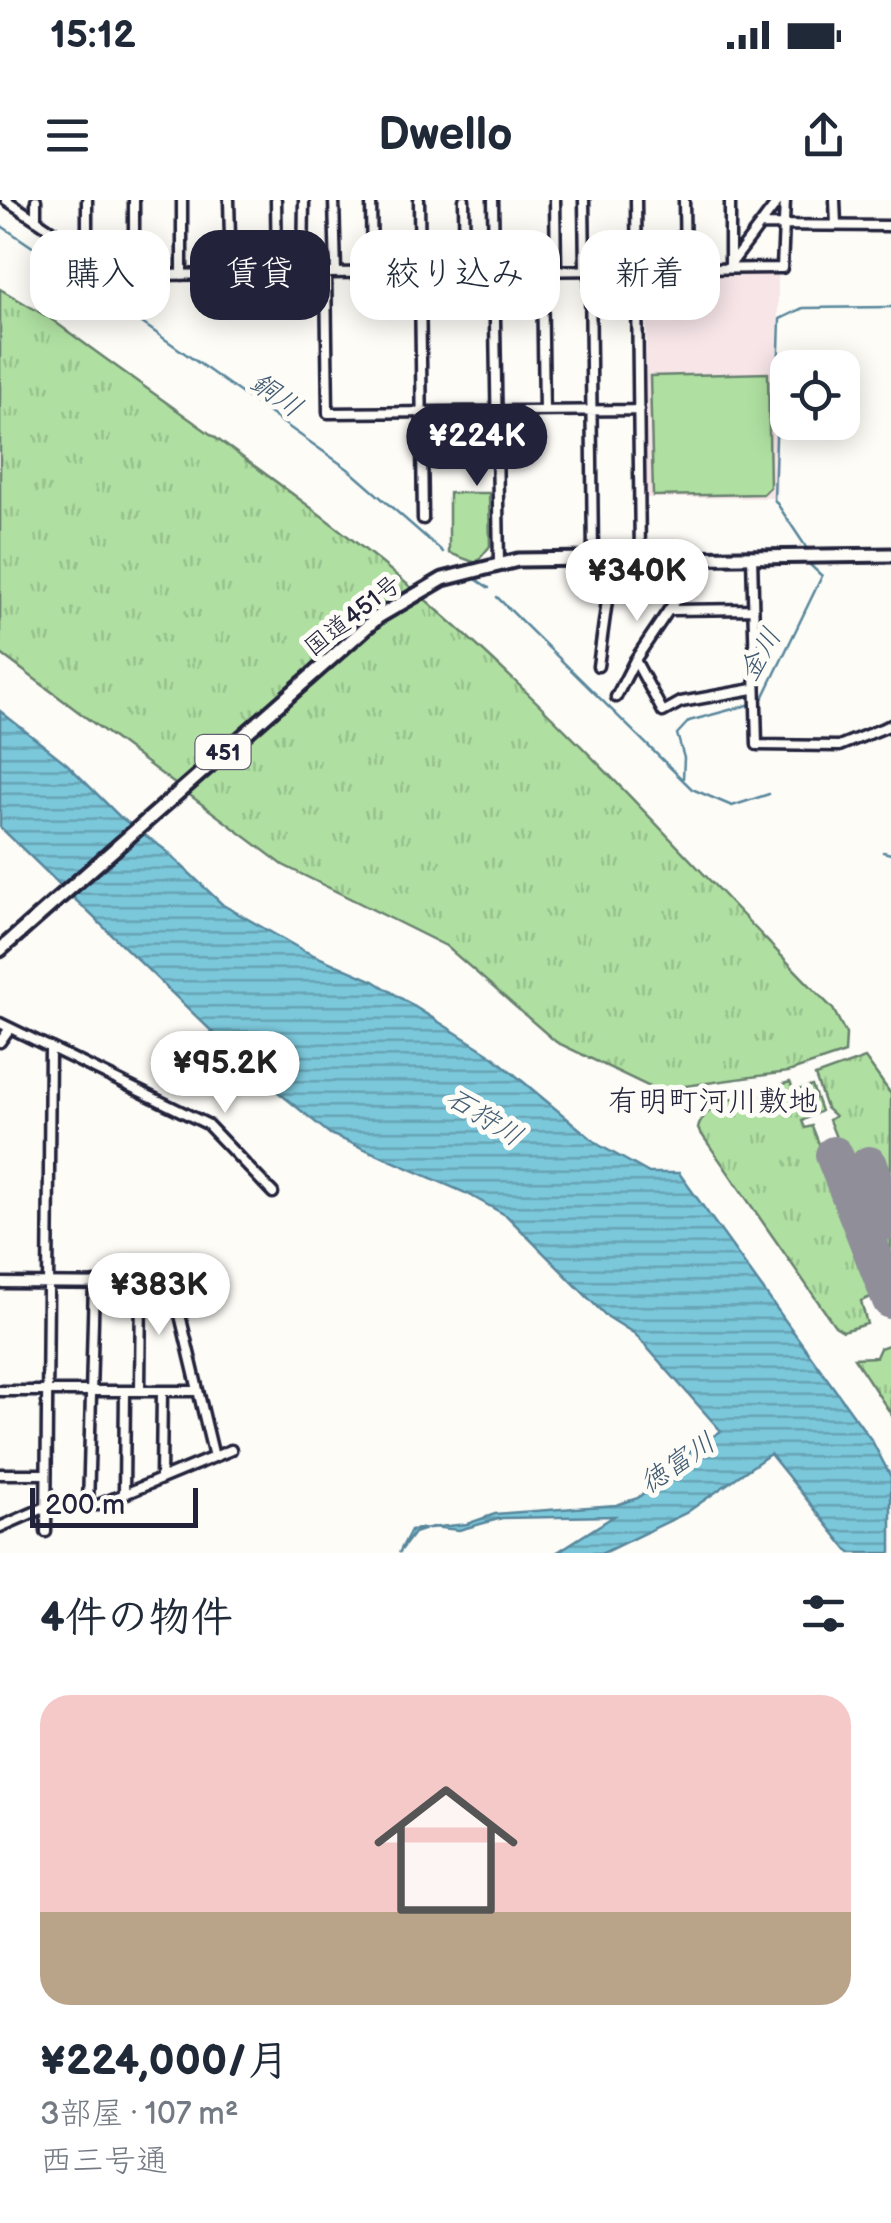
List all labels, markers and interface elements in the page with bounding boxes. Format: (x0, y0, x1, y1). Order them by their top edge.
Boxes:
text: 15:12 (50, 13, 136, 58)
icon: menu (40, 108, 95, 163)
text: Dwello (378, 108, 513, 163)
icon: share (796, 108, 851, 163)
chip: 購入 (30, 230, 170, 320)
chip: 賃貸 (190, 230, 330, 320)
chip: 絞り込み (350, 230, 560, 320)
chip: 新着 (580, 230, 720, 320)
map controls (770, 350, 860, 440)
button: locate (770, 350, 860, 440)
water label: 銅川 (244, 366, 309, 425)
pin: ¥224K (407, 404, 547, 489)
text: ¥224K (428, 417, 526, 456)
pin: ¥340K (567, 539, 707, 624)
text: ¥340K (588, 552, 686, 591)
street label: 国道451号 (298, 569, 407, 664)
water label: 金川 (732, 622, 789, 687)
road number: 451 (196, 735, 250, 769)
pin: ¥95.2K (144, 1031, 306, 1116)
text: ¥95.2K (173, 1044, 277, 1083)
water label: 石狩川 (440, 1081, 529, 1154)
district label: 有明町河川敷地 (608, 1084, 818, 1120)
pin: ¥383K (89, 1253, 229, 1338)
text: ¥383K (110, 1266, 208, 1305)
water label: 徳富川 (634, 1426, 722, 1500)
scale bar (30, 1483, 198, 1528)
text: 200 m (45, 1489, 125, 1522)
icon: filters (796, 1586, 851, 1641)
text: 4件の物件 (40, 1593, 233, 1644)
icon: home (356, 1760, 536, 1940)
text: ¥224,000/月 (40, 2036, 289, 2087)
text: 3部屋 · 107 m² (40, 2095, 238, 2134)
text: 西三号通 (40, 2142, 168, 2181)

